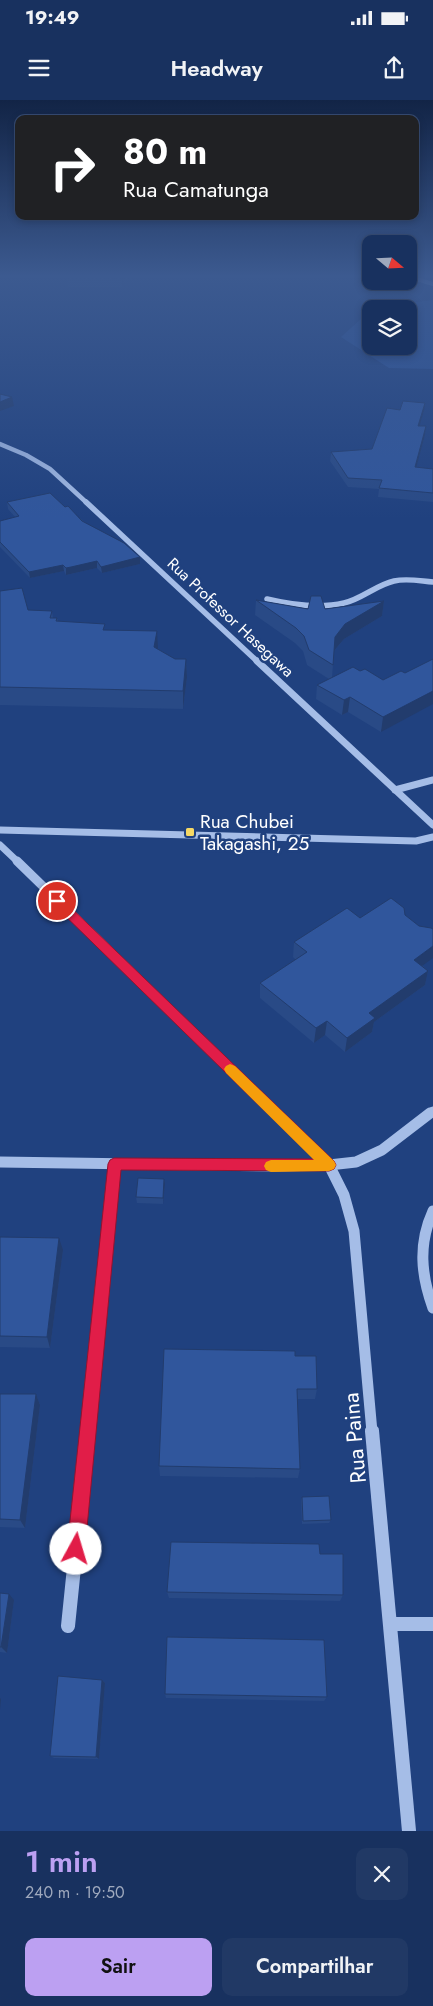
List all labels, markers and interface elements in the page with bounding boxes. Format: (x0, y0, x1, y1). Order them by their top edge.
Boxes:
text: 19:49 (25, 4, 79, 31)
text: Headway (170, 52, 263, 84)
icon: menu (25, 54, 53, 82)
icon: share (380, 54, 408, 82)
text: 80 m (123, 127, 207, 177)
icon: right (40, 135, 105, 200)
text: Rua Camatunga (123, 173, 269, 205)
north arrow (362, 235, 418, 290)
map controls (362, 235, 417, 355)
button: layers (362, 300, 417, 355)
street label: Rua Professor Hasegawa (162, 552, 299, 682)
place label: Rua Chubei Takagashi, 25 (200, 808, 309, 857)
marker: Rua Chubei Takagashi, 25 (184, 826, 196, 838)
pin (36, 880, 78, 922)
icon: arrive (43, 887, 71, 915)
street label: Rua Paina (334, 1391, 374, 1485)
position arrow (49, 1522, 101, 1574)
text: 1 min (25, 1840, 98, 1883)
button: close (356, 1848, 408, 1900)
text: 240 m · 19:50 (25, 1881, 125, 1904)
button: Sair (25, 1938, 212, 1996)
button: Compartilhar (222, 1938, 408, 1996)

